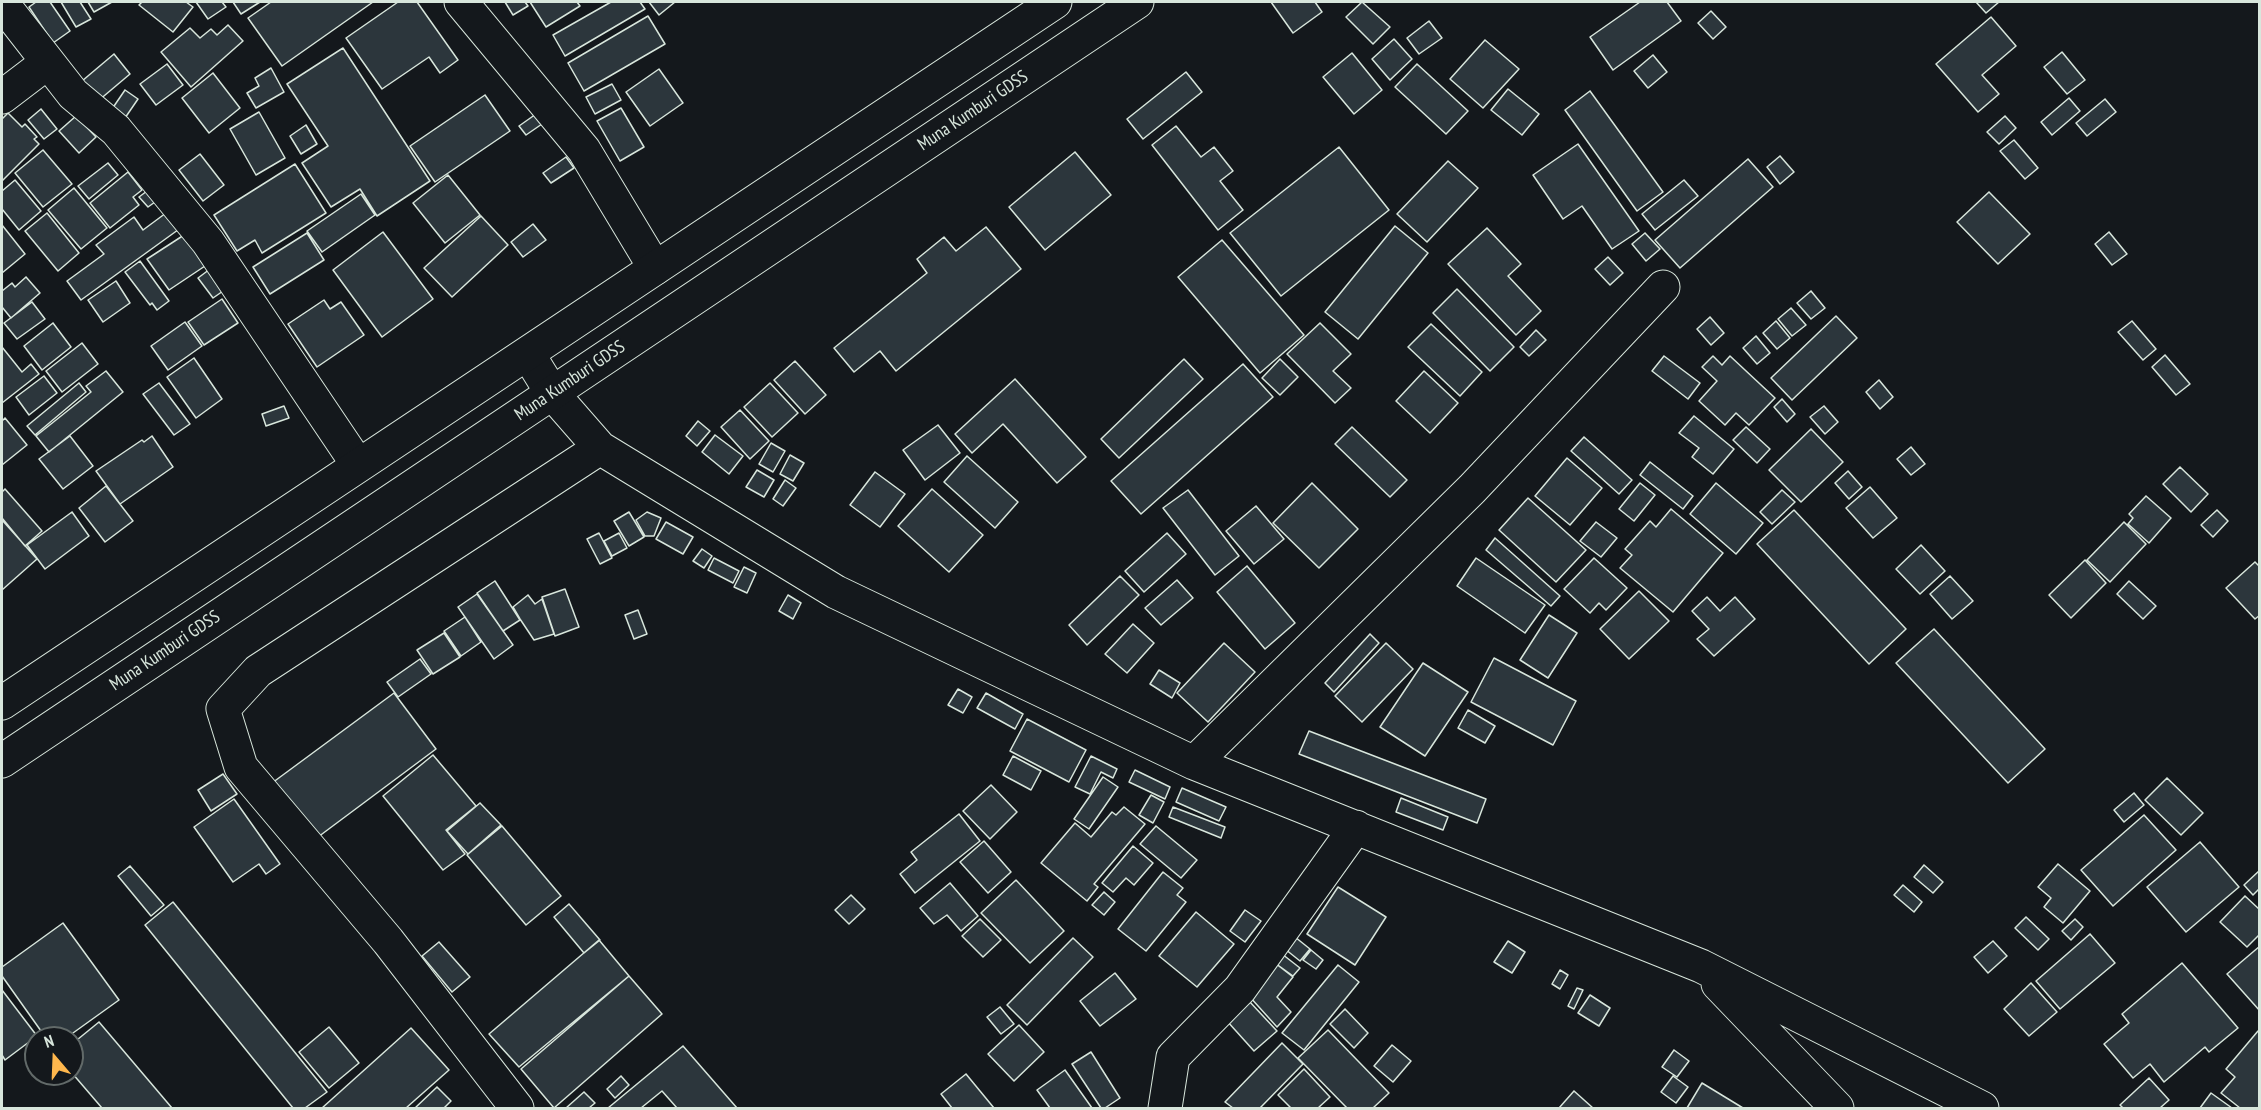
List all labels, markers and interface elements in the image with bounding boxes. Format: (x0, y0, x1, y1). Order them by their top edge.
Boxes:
street label: Muna Kumburi GDSS (914, 66, 1032, 156)
street label: Muna Kumburi GDSS (511, 336, 629, 426)
street label: Muna Kumburi GDSS (106, 606, 224, 696)
north arrow (24, 1026, 84, 1086)
text: N (41, 1030, 56, 1052)

